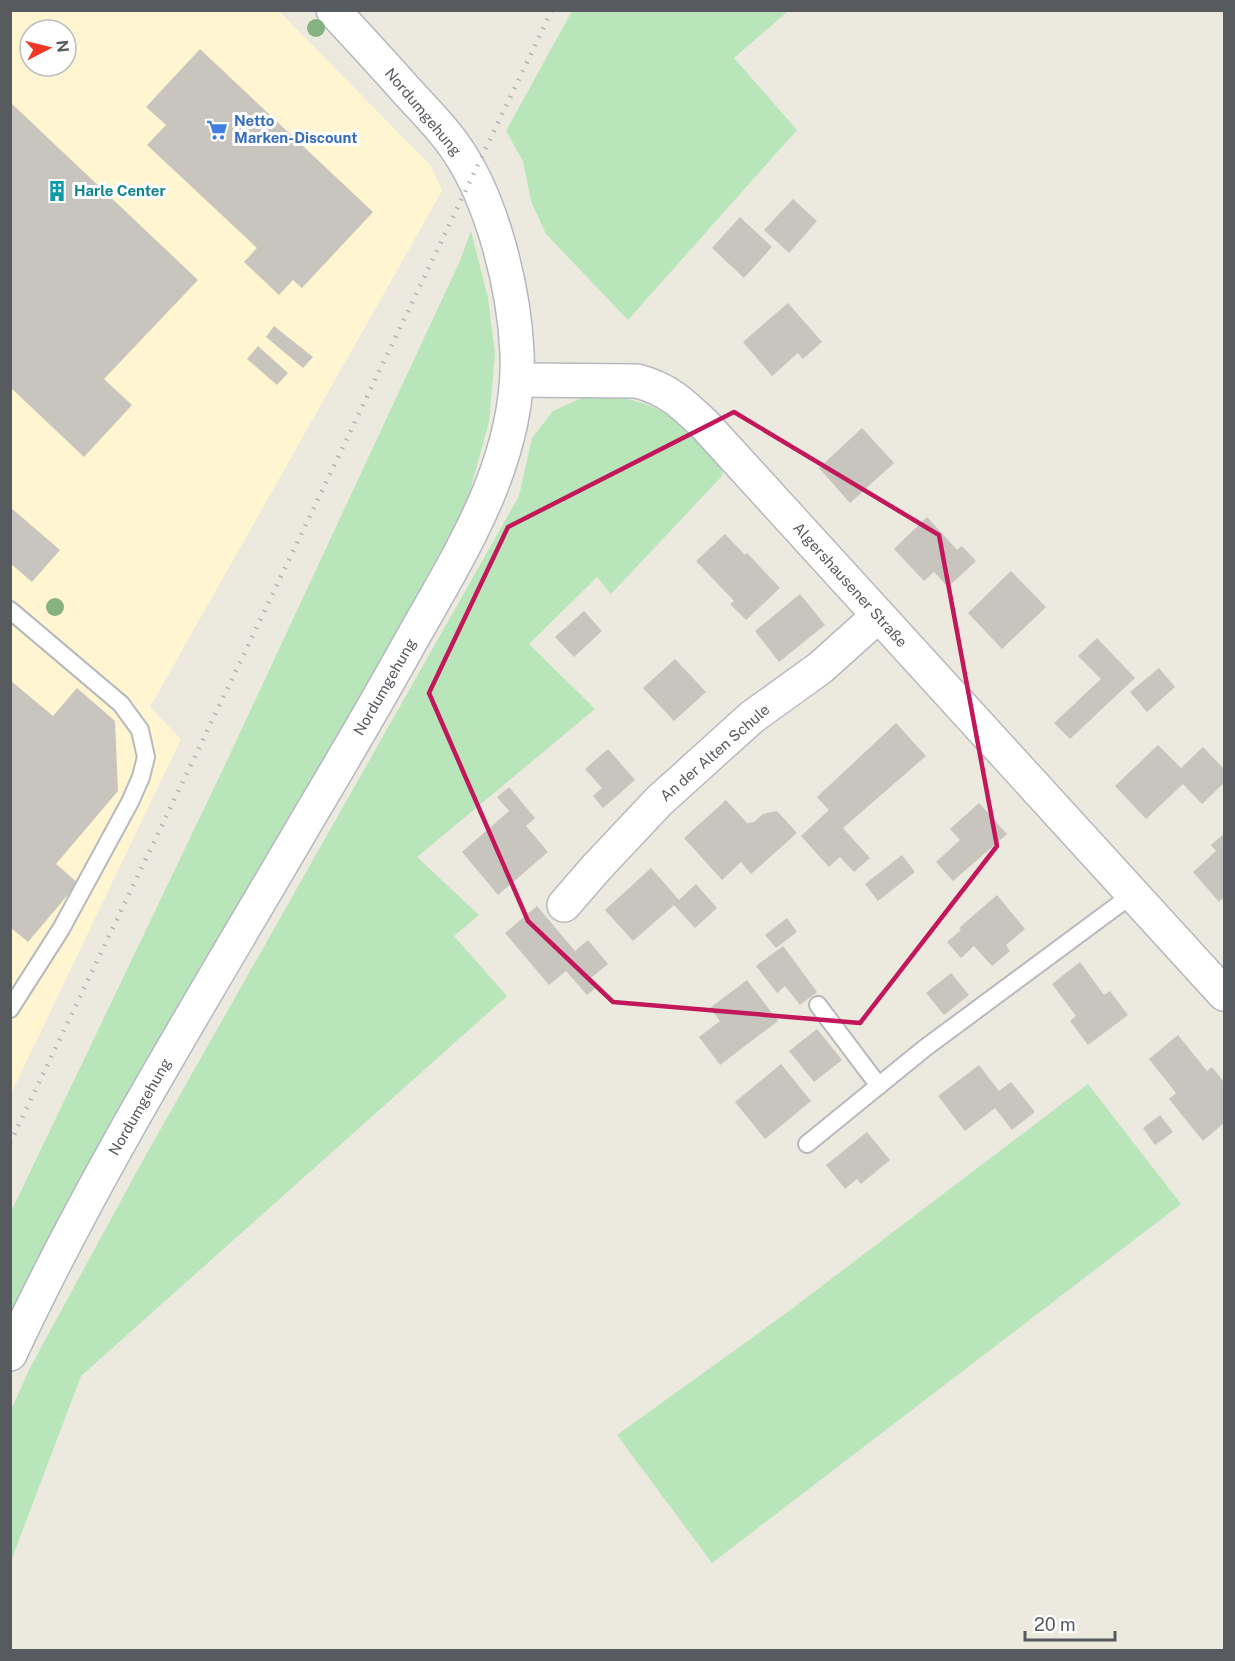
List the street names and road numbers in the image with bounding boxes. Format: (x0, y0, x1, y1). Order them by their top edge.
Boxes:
street label: Nordumgehung (382, 64, 465, 159)
street label: Algershausener Straße (790, 519, 911, 650)
street label: Nordumgehung (350, 635, 419, 738)
street label: An der Alten Schule (657, 701, 773, 805)
street label: Nordumgehung (105, 1055, 174, 1158)

